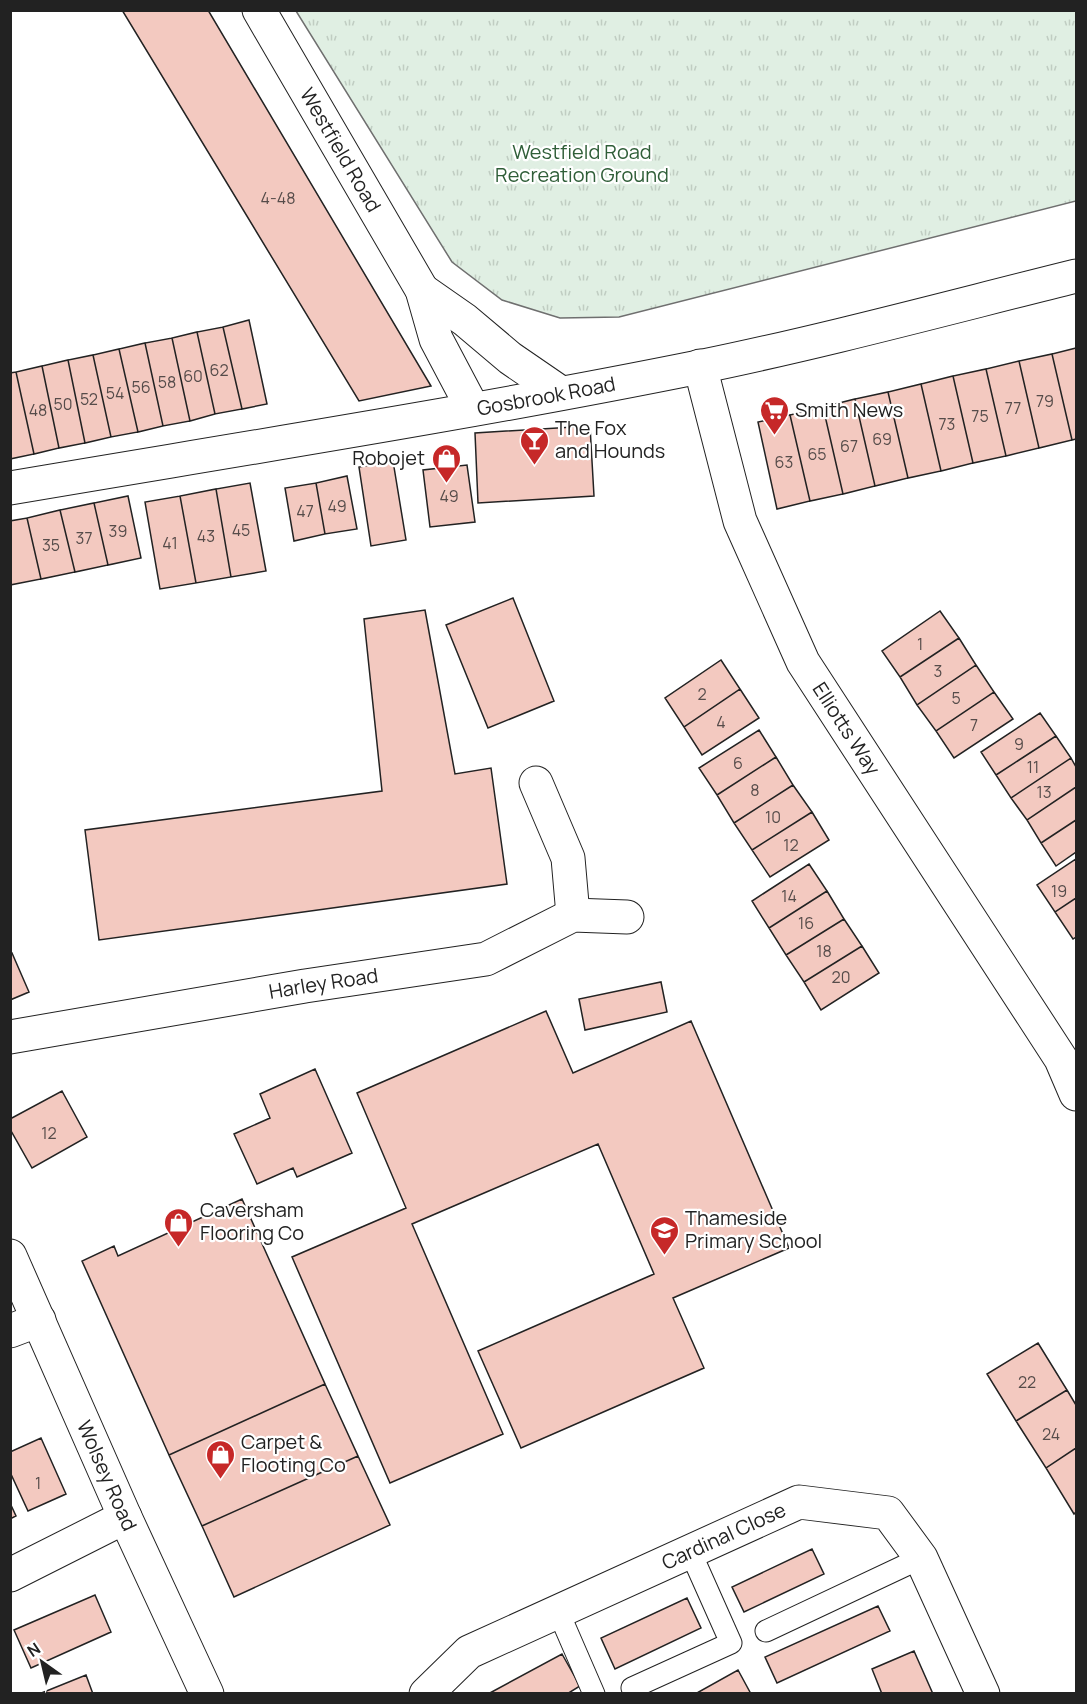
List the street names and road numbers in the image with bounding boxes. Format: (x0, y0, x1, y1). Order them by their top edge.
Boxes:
street label: Westfield Road (294, 83, 388, 217)
street label: Gosbrook Road (475, 370, 618, 422)
street label: Elliotts Way (807, 677, 887, 780)
street label: Harley Road (267, 961, 380, 1005)
street label: Wolsey Road (71, 1416, 144, 1535)
street label: Cardinal Close (657, 1496, 790, 1576)

